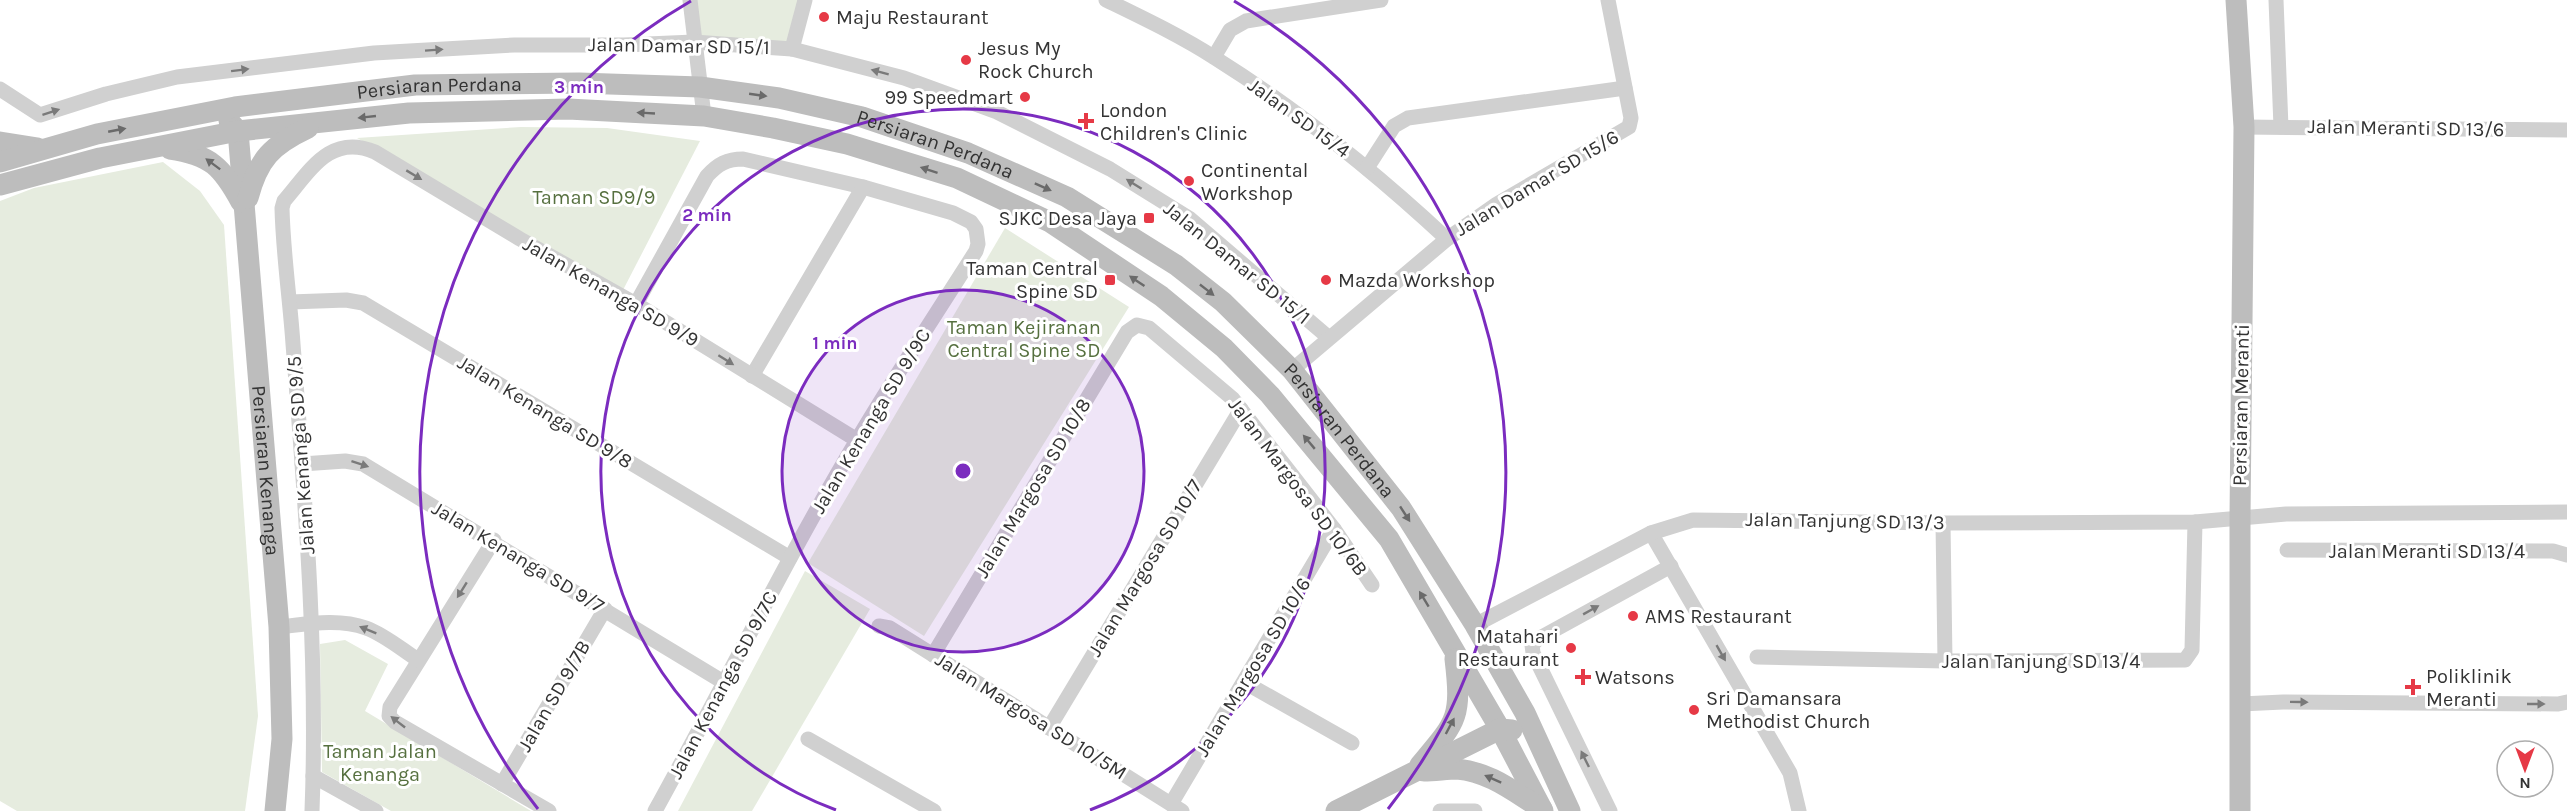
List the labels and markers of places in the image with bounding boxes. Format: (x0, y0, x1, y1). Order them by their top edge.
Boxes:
place label: Maju Restaurant (836, 6, 989, 29)
marker: Maju Restaurant (817, 10, 831, 24)
place label: Jesus My Rock Church (978, 37, 1094, 83)
marker: Jesus My Rock Church (959, 53, 973, 67)
place label: 99 Speedmart (884, 86, 1013, 109)
marker: 99 Speedmart (1018, 90, 1032, 104)
place label: London Children's Clinic (1100, 99, 1247, 145)
marker: London Children's Clinic (1077, 112, 1095, 130)
place label: Continental Workshop (1201, 159, 1308, 205)
marker: Continental Workshop (1182, 174, 1196, 188)
place label: SJKC Desa Jaya (999, 207, 1137, 230)
marker: SJKC Desa Jaya (1142, 211, 1156, 225)
place label: Taman Central Spine SD (966, 257, 1098, 303)
place label: Mazda Workshop (1338, 269, 1495, 292)
marker: Taman Central Spine SD (1103, 273, 1117, 287)
marker: Mazda Workshop (1319, 273, 1333, 287)
centre of rings (953, 461, 973, 481)
place label: AMS Restaurant (1645, 605, 1792, 628)
marker: AMS Restaurant (1626, 609, 1640, 623)
place label: Matahari Restaurant (1458, 625, 1559, 671)
marker: Matahari Restaurant (1564, 641, 1578, 655)
place label: Poliklinik Meranti (2426, 665, 2512, 711)
place label: Watsons (1595, 666, 1675, 689)
marker: Watsons (1576, 670, 1590, 684)
marker: Poliklinik Meranti (2404, 678, 2422, 696)
place label: Sri Damansara Methodist Church (1706, 687, 1870, 733)
marker: Sri Damansara Methodist Church (1687, 703, 1701, 717)

